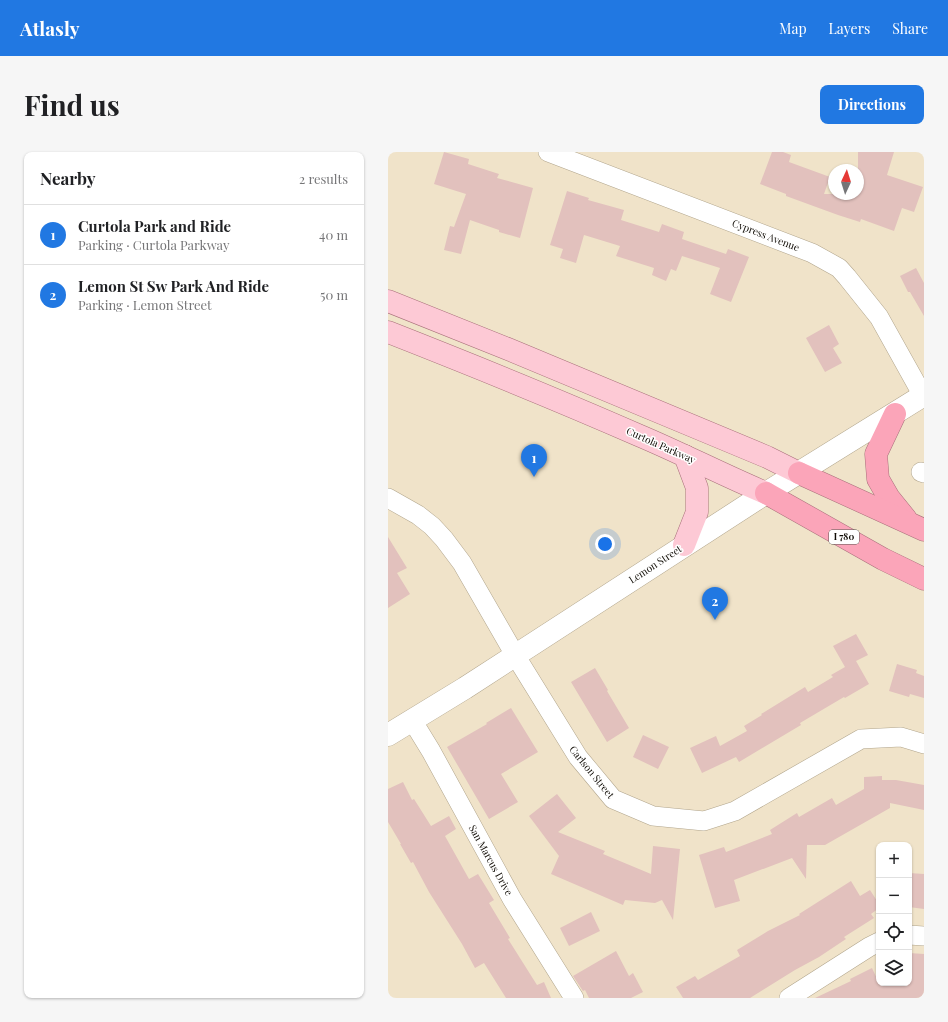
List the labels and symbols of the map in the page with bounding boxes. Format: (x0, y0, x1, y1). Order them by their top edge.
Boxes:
north arrow (828, 164, 864, 200)
street label: Cypress Avenue (730, 216, 802, 254)
street label: Curtola Parkway (624, 423, 698, 467)
pin: 1 (521, 444, 547, 477)
road number: I 780 (829, 530, 859, 544)
your location (595, 534, 615, 554)
street label: Lemon Street (626, 541, 685, 586)
pin: 2 (702, 587, 728, 620)
street label: Carlson Street (566, 743, 618, 802)
street label: San Marcus Drive (466, 822, 516, 898)

